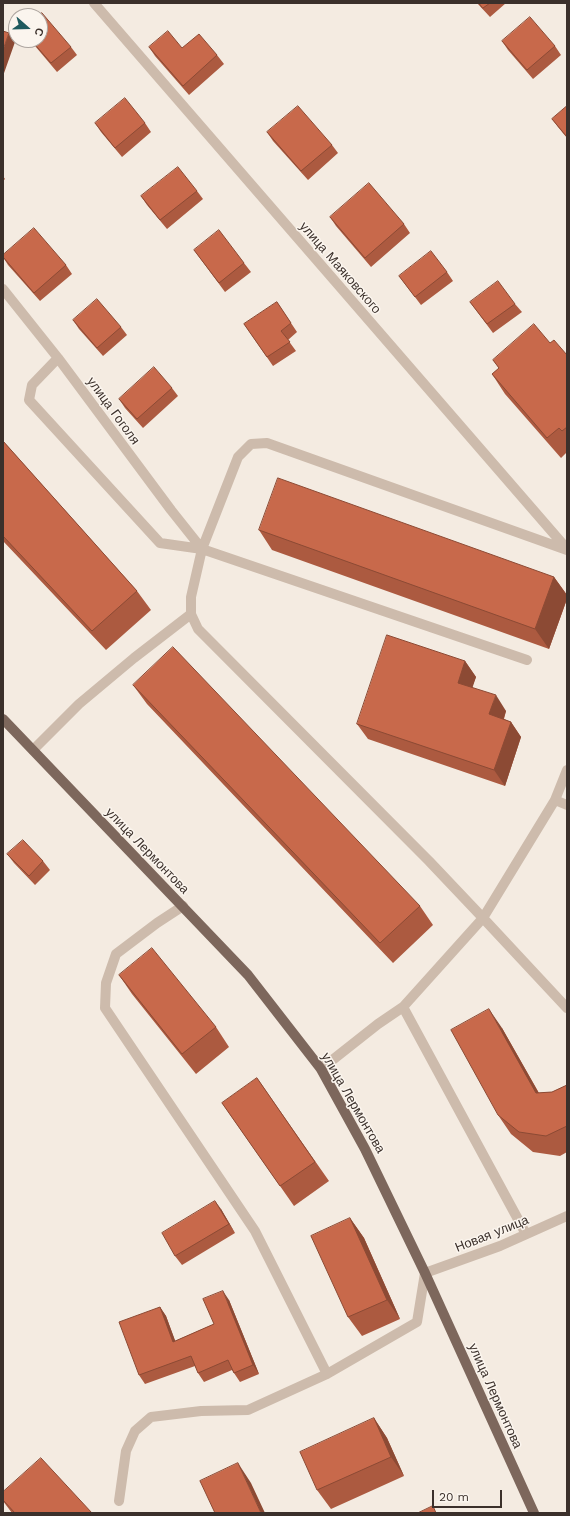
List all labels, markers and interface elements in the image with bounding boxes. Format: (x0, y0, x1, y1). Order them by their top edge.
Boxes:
north arrow (8, 8, 48, 48)
text: С (31, 26, 46, 38)
street label: улица Маяковского (296, 219, 384, 317)
street label: улица Гоголя (83, 374, 143, 448)
street label: улица Лермонтова (102, 805, 192, 897)
street label: улица Лермонтова (318, 1050, 388, 1156)
street label: Новая улица (453, 1212, 531, 1256)
street label: улица Лермонтова (465, 1341, 525, 1451)
scale bar (434, 1482, 504, 1508)
text: 20 m (439, 1490, 469, 1504)

